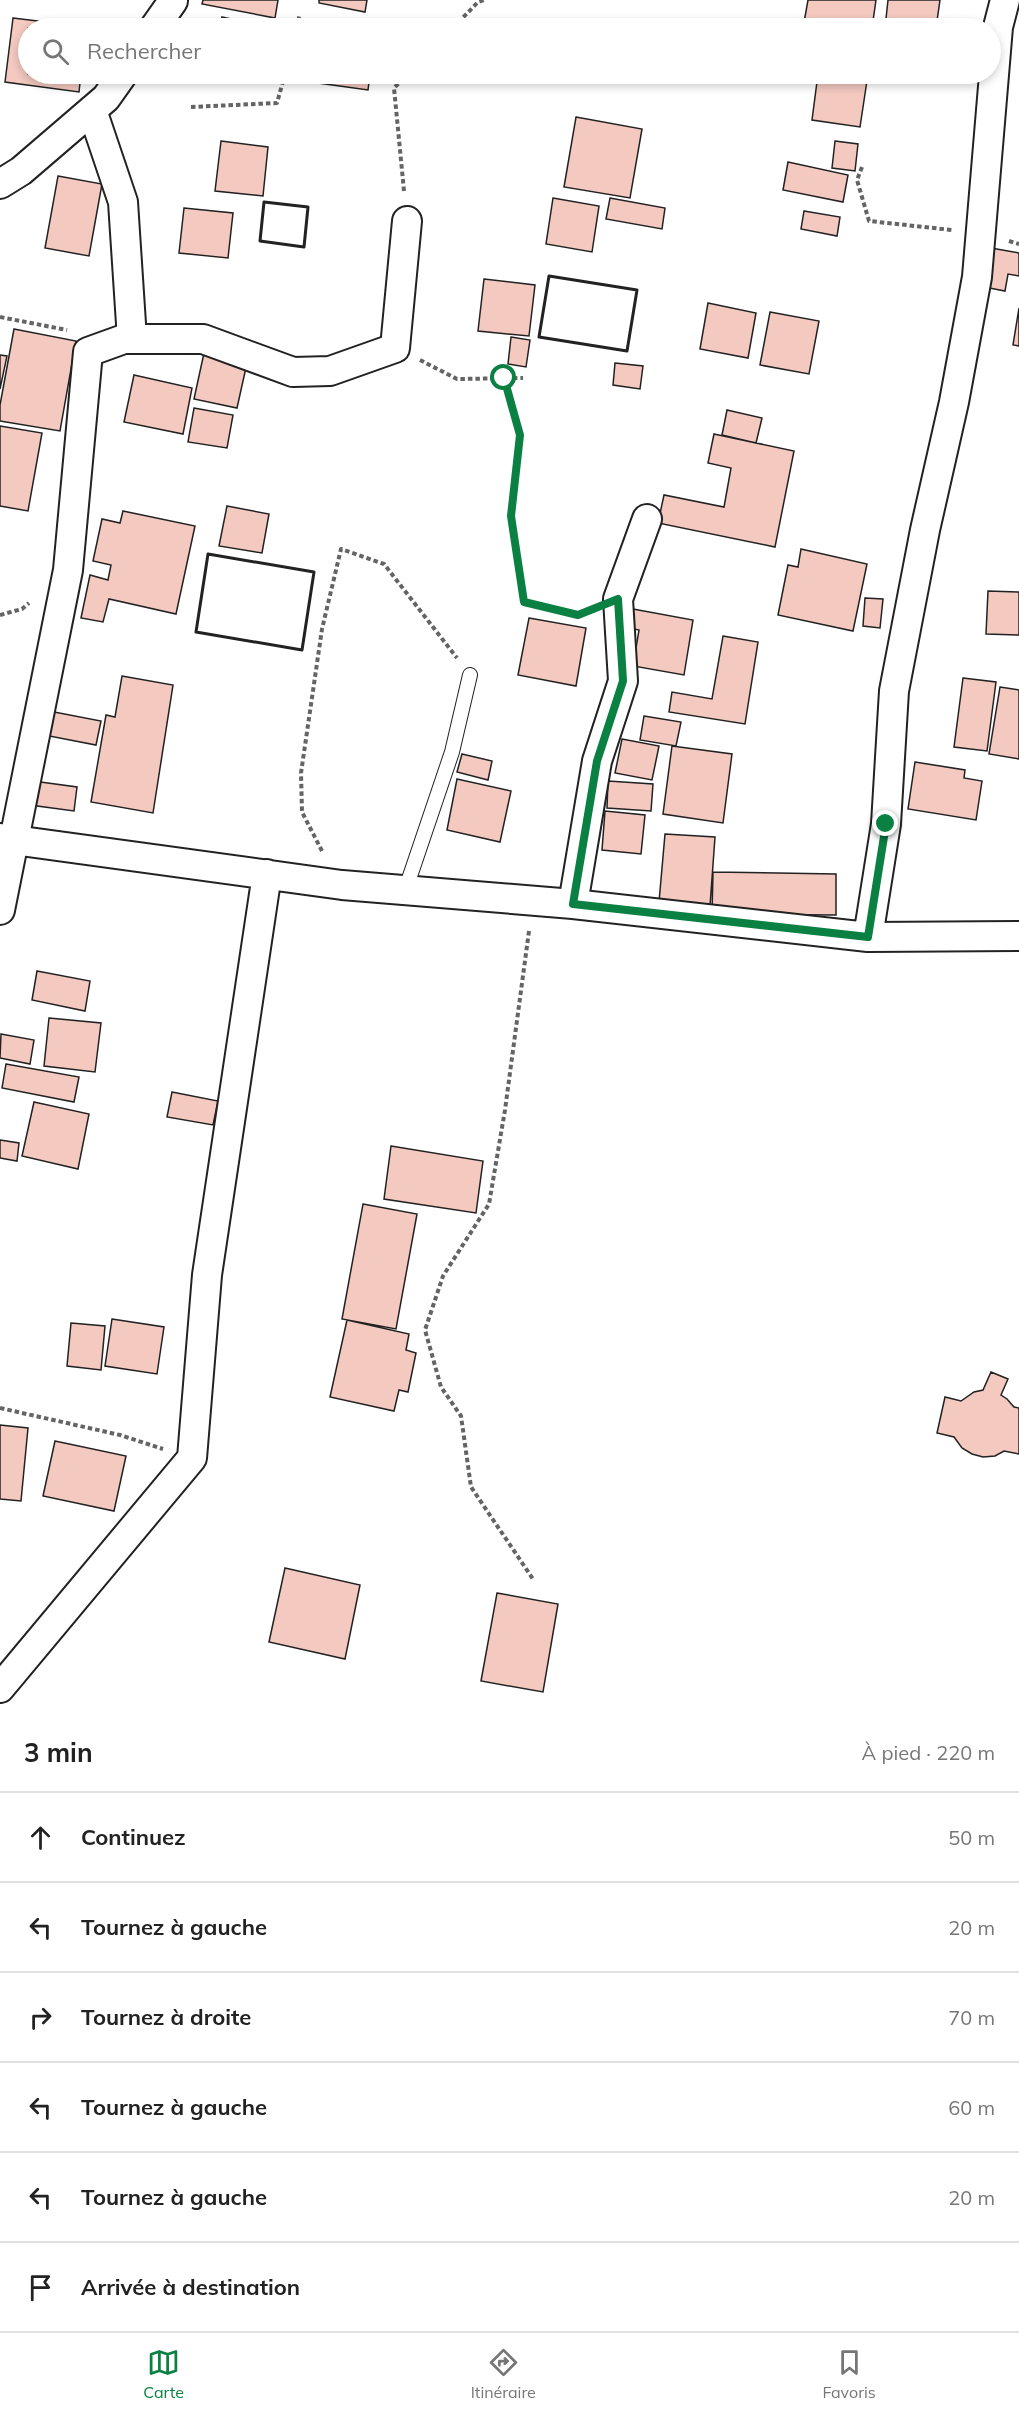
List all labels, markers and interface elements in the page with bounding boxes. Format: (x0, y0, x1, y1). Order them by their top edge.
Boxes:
search box (18, 18, 1001, 84)
icon: search (39, 35, 72, 68)
text: Rechercher (87, 37, 201, 65)
route start (490, 364, 516, 390)
route end (872, 810, 898, 836)
text: 3 min (24, 1736, 93, 1769)
text: À pied · 220 m (862, 1740, 995, 1765)
icon: ahead (24, 1821, 57, 1854)
text: Continuez (81, 1823, 186, 1851)
text: 50 m (948, 1825, 995, 1850)
icon: left (24, 1911, 57, 1944)
text: Tournez à gauche (81, 1913, 267, 1941)
text: 20 m (948, 1915, 995, 1940)
icon: right (24, 2001, 57, 2034)
text: Tournez à droite (81, 2003, 251, 2031)
text: 70 m (948, 2005, 995, 2030)
icon: left (24, 2091, 57, 2124)
text: Tournez à gauche (81, 2093, 267, 2121)
text: 60 m (948, 2095, 995, 2120)
icon: left (24, 2181, 57, 2214)
text: Tournez à gauche (81, 2183, 267, 2211)
text: 20 m (948, 2185, 995, 2210)
icon: arrive (24, 2271, 57, 2304)
text: Arrivée à destination (81, 2273, 300, 2301)
tab: Carte (143, 2346, 184, 2402)
tab: Itinéraire (471, 2346, 536, 2402)
tab: Favoris (822, 2346, 876, 2402)

